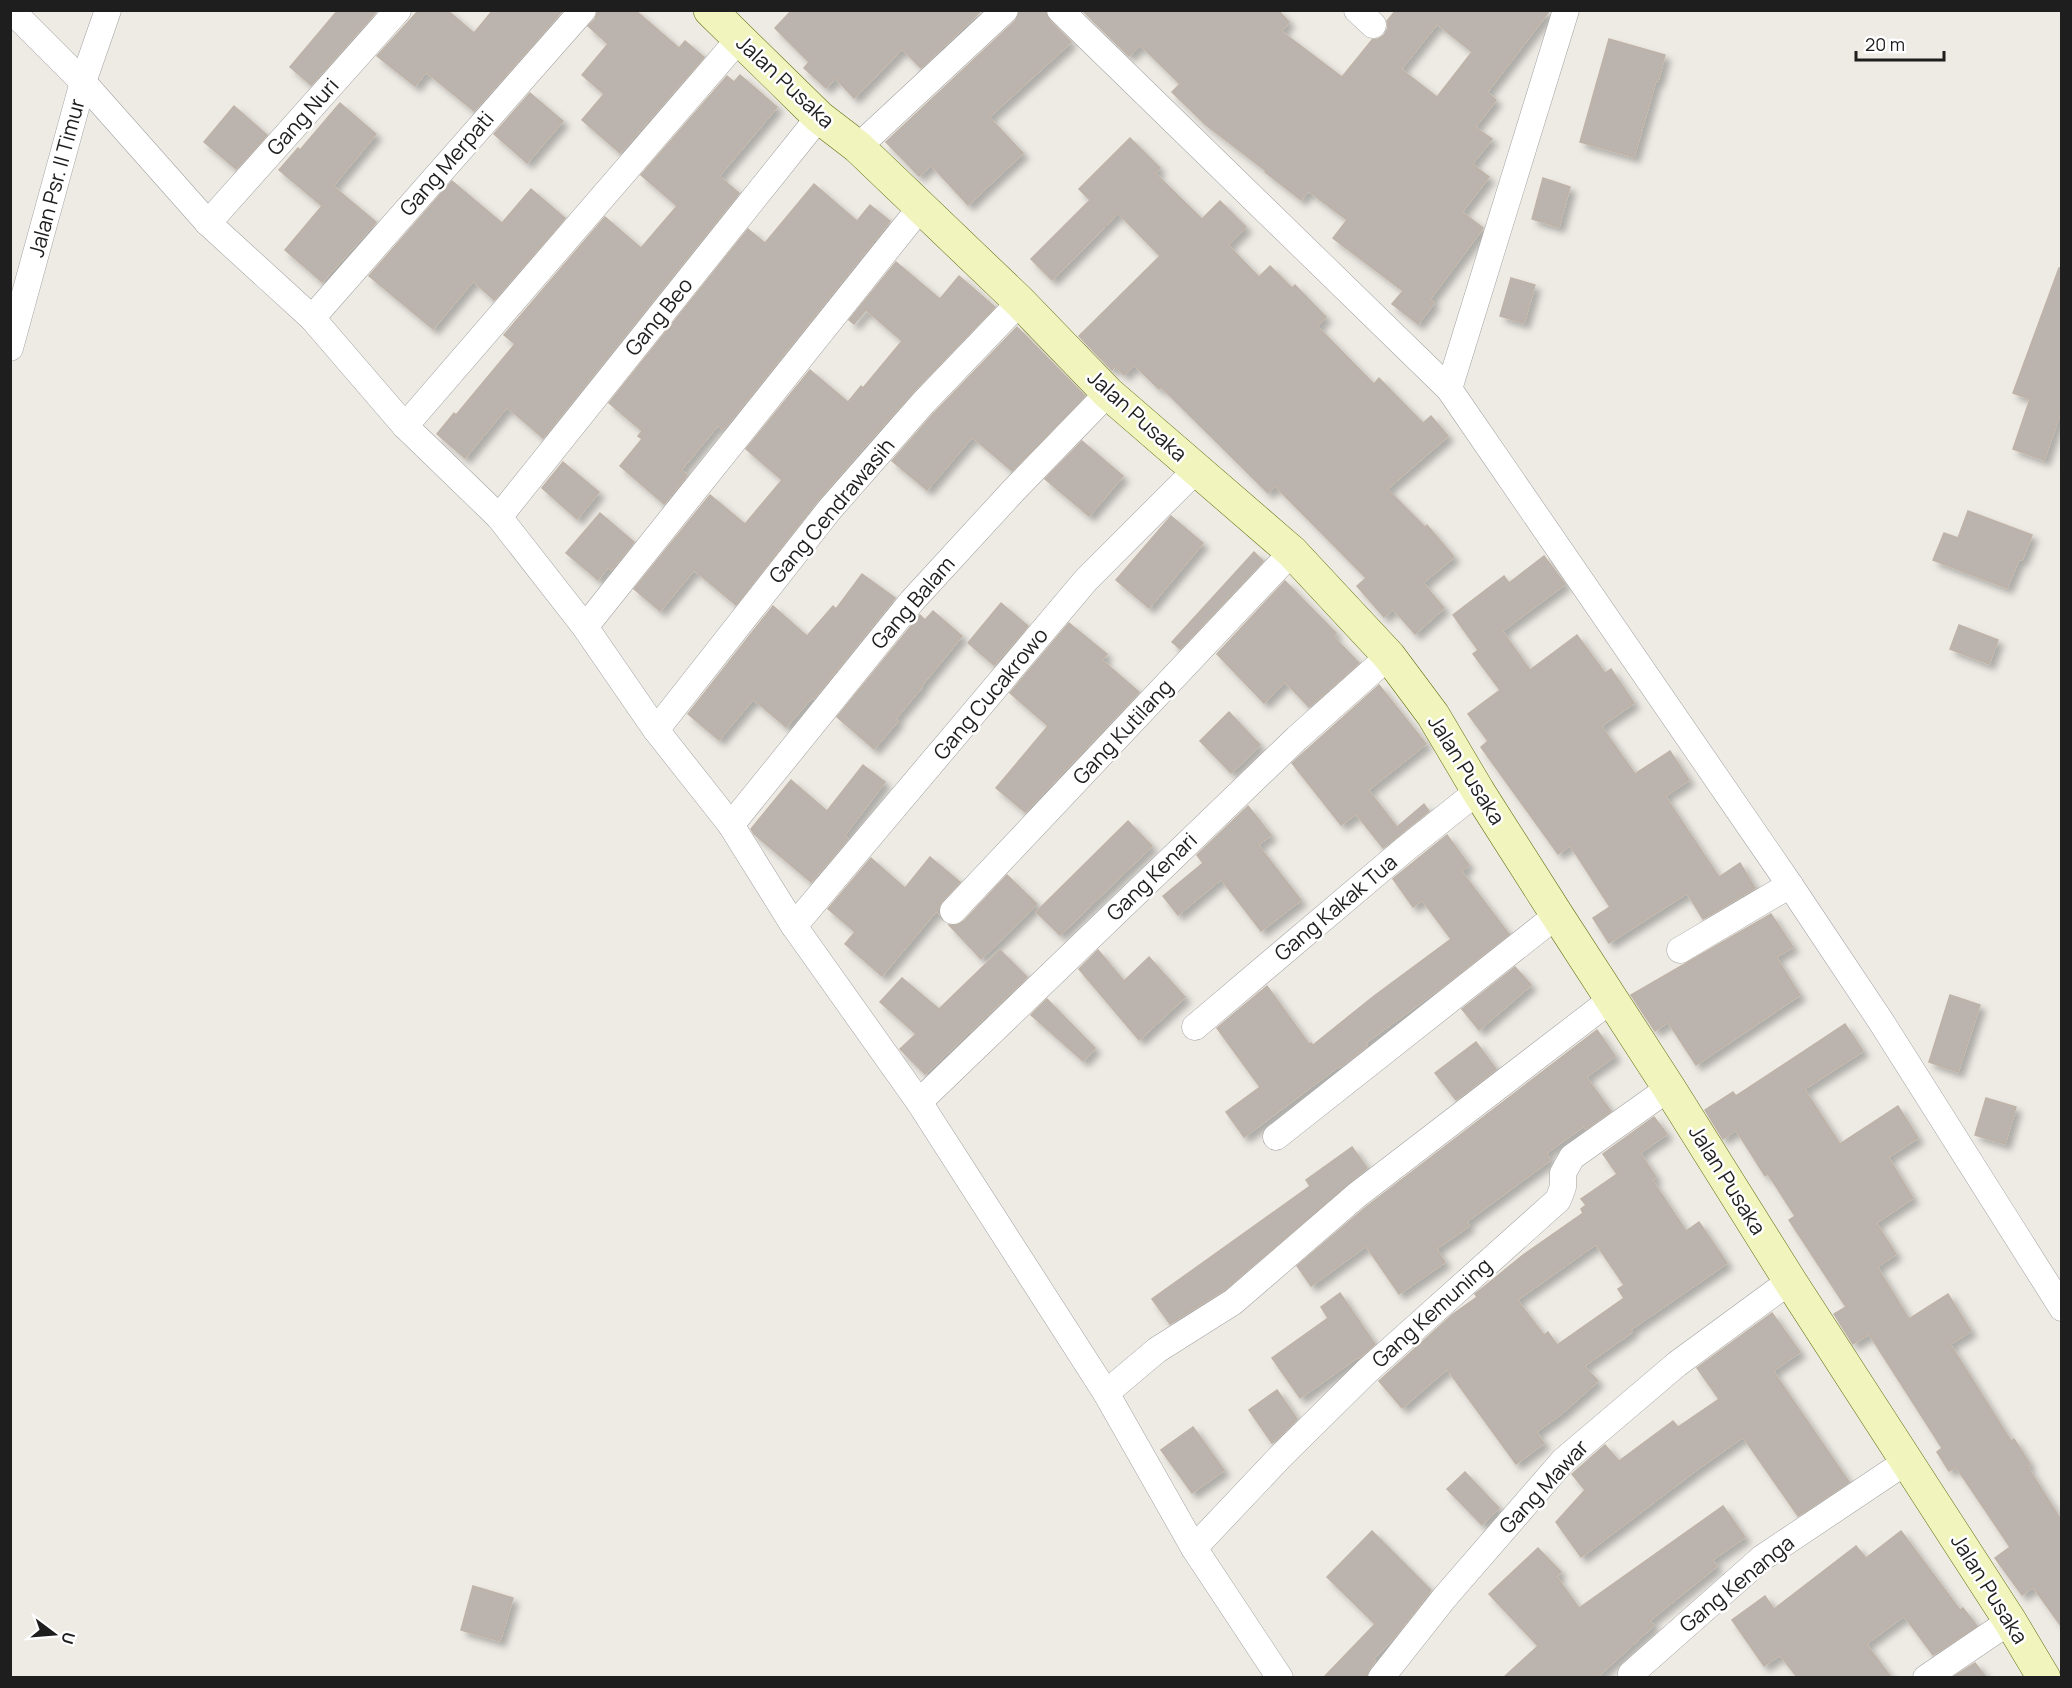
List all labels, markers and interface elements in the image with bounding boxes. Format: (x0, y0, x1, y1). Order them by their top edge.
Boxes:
scale bar (1856, 24, 1944, 62)
street label: Jalan Pusaka (731, 29, 841, 134)
text: 20 m (1865, 32, 1905, 56)
street label: Gang Nuri (260, 72, 344, 161)
street label: Jalan Psr. II Timur (21, 95, 91, 260)
street label: Gang Merpati (393, 105, 500, 222)
street label: Gang Beo (618, 271, 698, 361)
street label: Jalan Pusaka (1082, 363, 1193, 467)
street label: Gang Cendrawasih (762, 432, 900, 589)
street label: Gang Balam (864, 550, 960, 655)
street label: Gang Cucakrowo (927, 621, 1054, 765)
street label: Gang Kutilang (1066, 673, 1178, 790)
street label: Jalan Pusaka (1422, 709, 1512, 830)
street label: Gang Kenari (1100, 826, 1203, 927)
street label: Gang Kakak Tua (1268, 848, 1403, 967)
street label: Jalan Pusaka (1683, 1119, 1773, 1240)
street label: Gang Kemuning (1366, 1251, 1497, 1373)
street label: Gang Mawar (1492, 1433, 1594, 1539)
street label: Gang Kenanga (1673, 1528, 1800, 1638)
street label: Jalan Pusaka (1945, 1528, 2035, 1649)
north arrow (24, 1604, 84, 1664)
text: U (56, 1630, 81, 1647)

